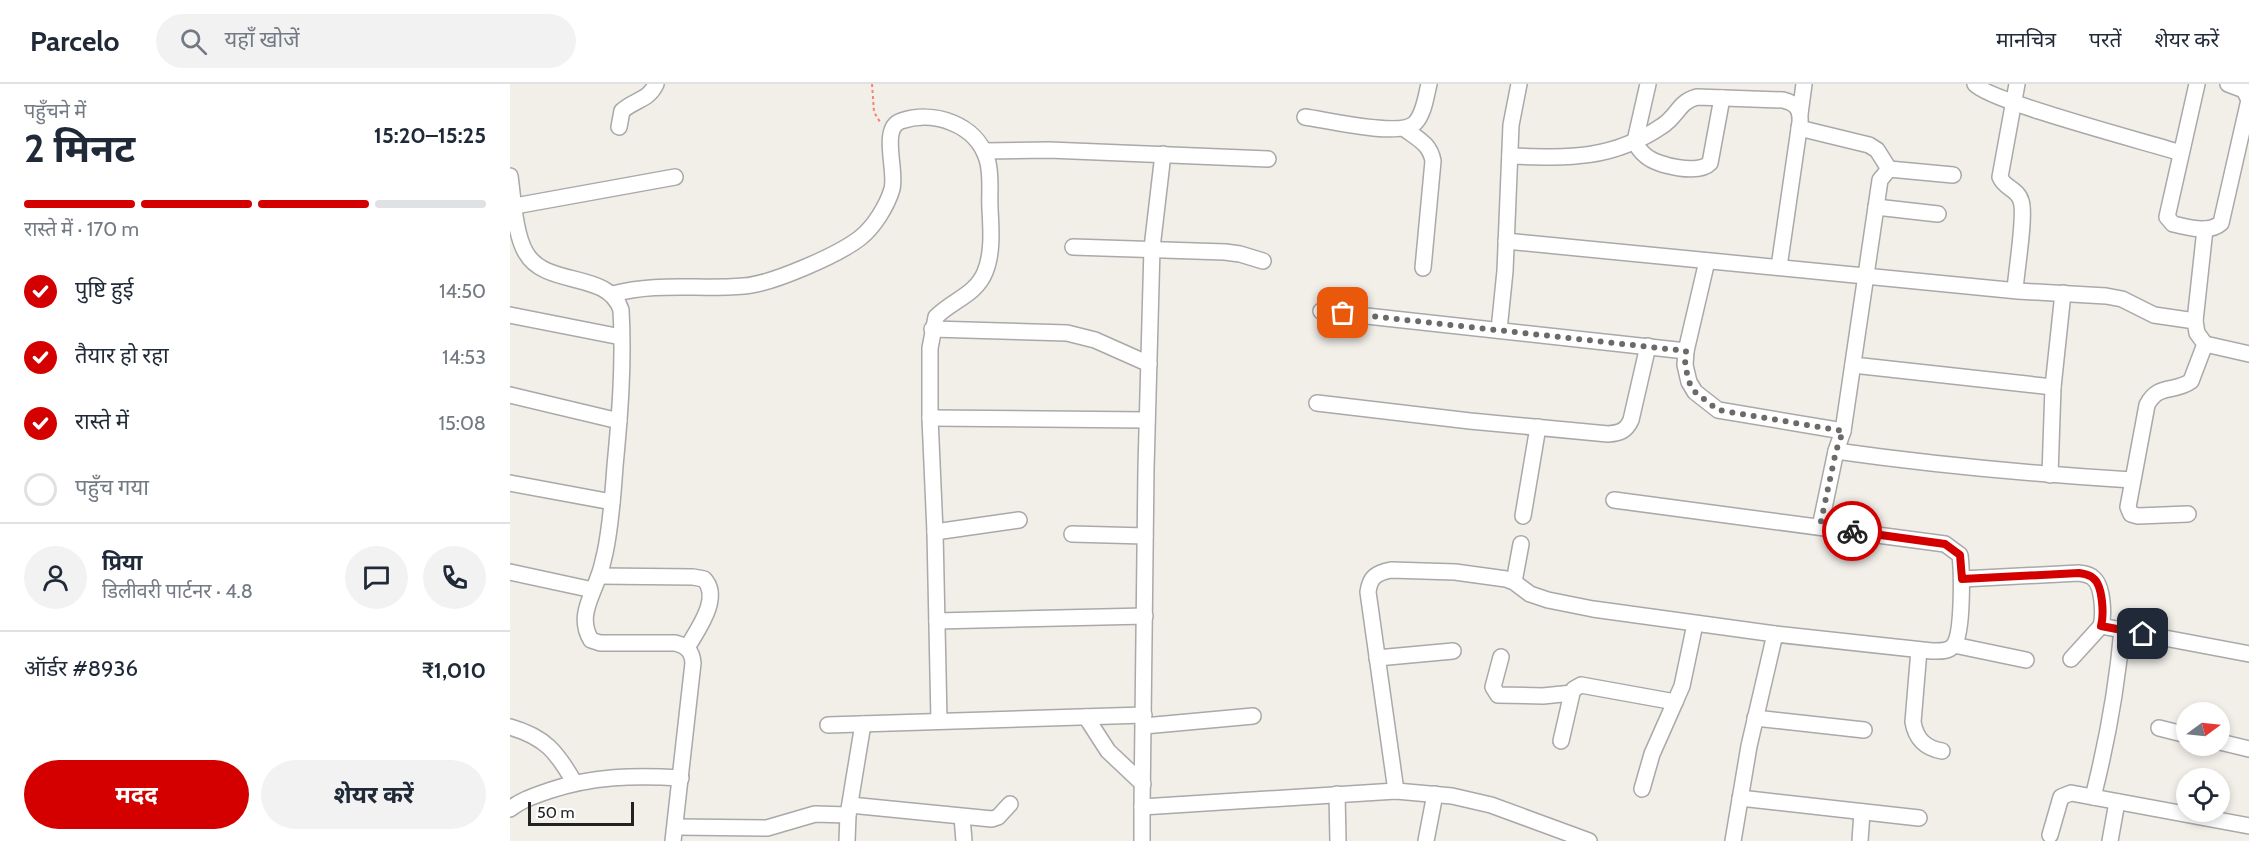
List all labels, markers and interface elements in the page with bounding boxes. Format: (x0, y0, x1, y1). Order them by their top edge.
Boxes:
search box (156, 14, 576, 68)
text: Parcelo (30, 24, 120, 58)
icon: search (177, 25, 210, 58)
text: यहाँ खोजें (225, 26, 300, 53)
text: मानचित्र (1996, 27, 2056, 52)
text: परतें (2089, 27, 2122, 52)
text: शेयर करें (2155, 27, 2219, 52)
text: पहुँचने में (24, 99, 86, 123)
text: 15:20–15:25 (374, 122, 486, 149)
text: 2 मिनट (24, 124, 135, 172)
text: रास्ते में · 170 m (24, 217, 139, 241)
icon: check (24, 275, 57, 308)
text: पुष्टि हुई (75, 276, 133, 303)
text: 14:50 (439, 279, 486, 303)
pin (1317, 287, 1368, 338)
icon: bag (1326, 296, 1359, 329)
icon: check (24, 341, 57, 374)
text: तैयार हो रहा (75, 342, 169, 369)
text: 14:53 (442, 345, 486, 369)
icon: check (24, 407, 57, 440)
text: रास्ते में (75, 408, 129, 435)
text: 15:08 (438, 411, 486, 435)
text: पहुँच गया (75, 474, 149, 501)
courier (1822, 501, 1882, 561)
icon: bike (1836, 515, 1869, 548)
button: person (24, 546, 87, 609)
button: chat (345, 546, 408, 609)
button: phone (423, 546, 486, 609)
text: प्रिया (102, 549, 142, 576)
text: डिलीवरी पार्टनर · 4.8 (102, 579, 253, 603)
pin (2117, 608, 2168, 659)
icon: home (2126, 617, 2159, 650)
text: ऑर्डर #8936 (24, 655, 138, 682)
text: ₹1,010 (422, 657, 486, 684)
north arrow (2176, 702, 2230, 756)
map controls (2176, 702, 2230, 822)
button: मदद (24, 760, 249, 829)
button: शेयर करें (261, 760, 486, 829)
button: locate (2176, 768, 2230, 822)
scale bar (528, 799, 634, 826)
text: 50 m (537, 803, 574, 822)

